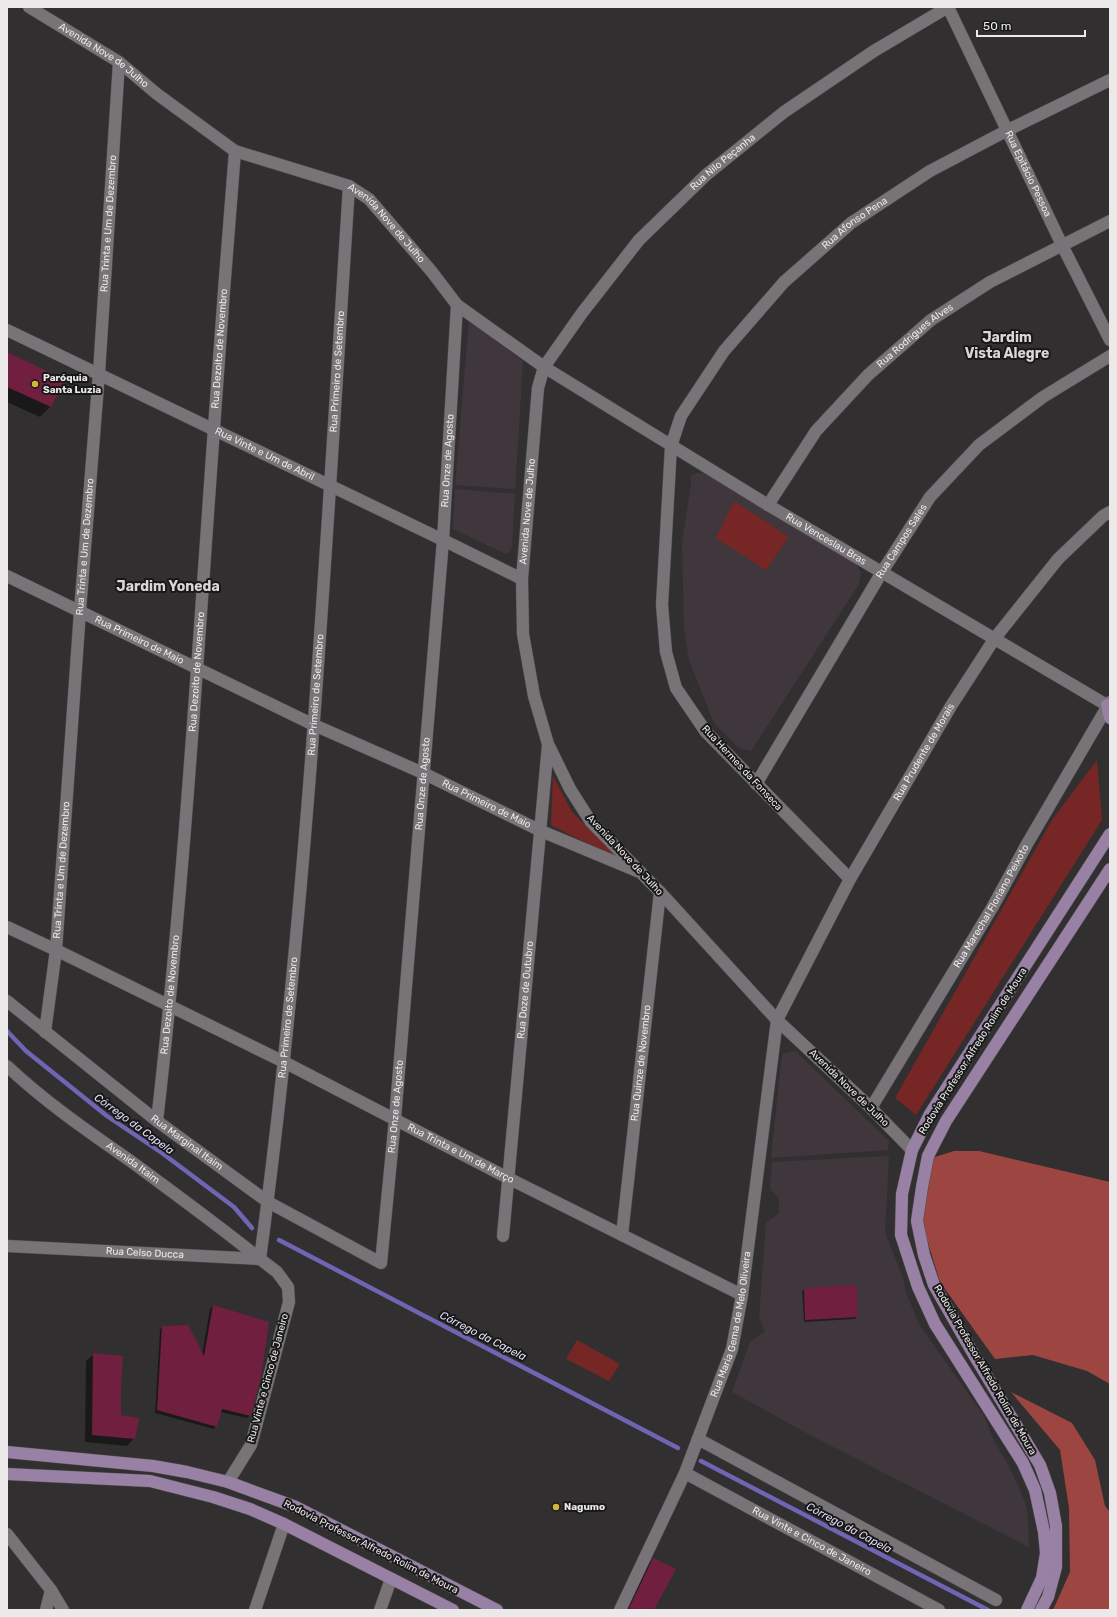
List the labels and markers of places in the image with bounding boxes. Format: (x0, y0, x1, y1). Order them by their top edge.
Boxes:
place label: Paróquia Santa Luzia (43, 372, 101, 396)
marker: Paróquia Santa Luzia (30, 379, 40, 389)
place label: Nagumo (564, 1501, 605, 1513)
marker: Nagumo (551, 1502, 561, 1512)

